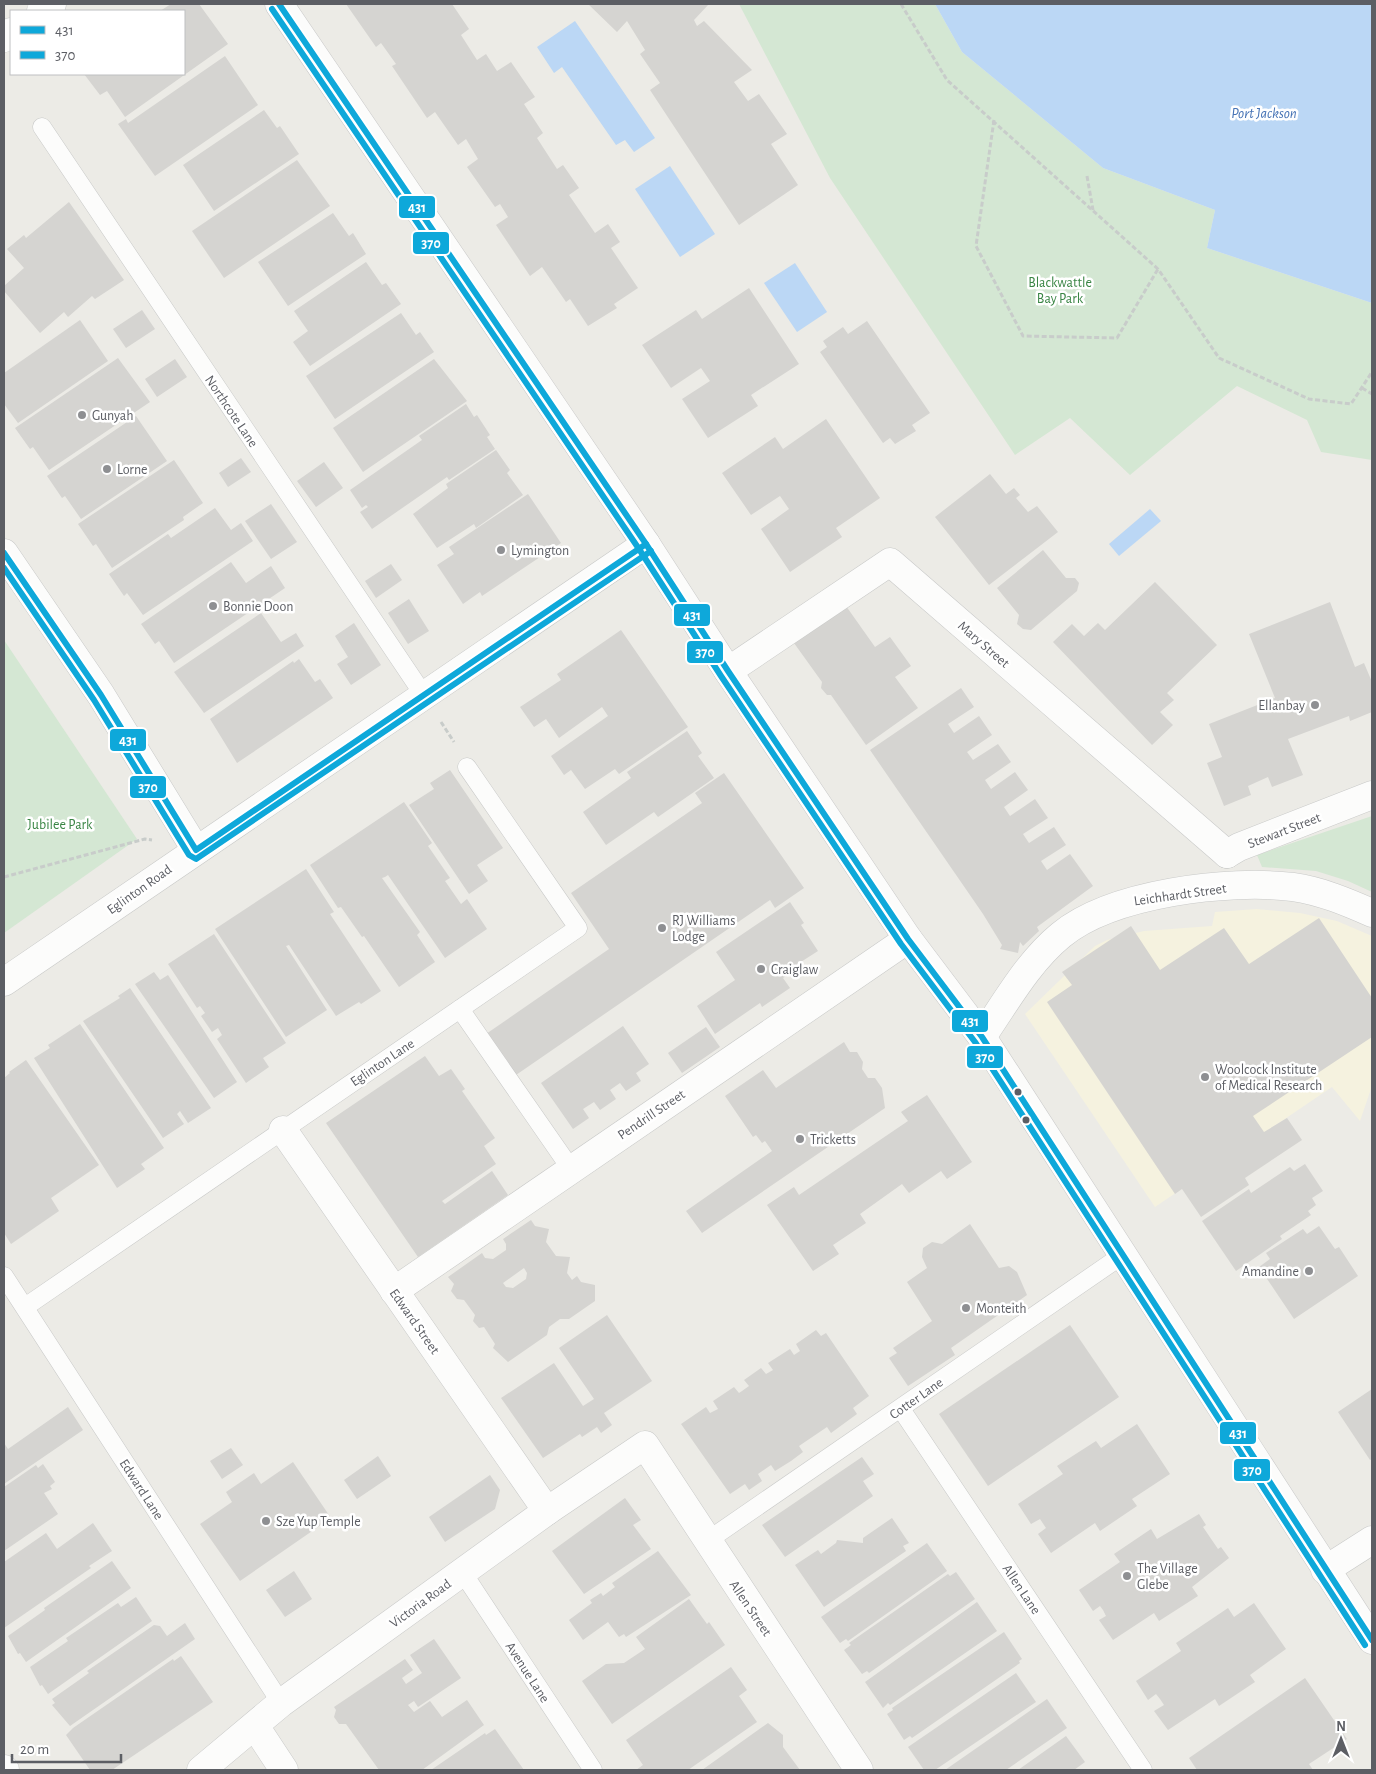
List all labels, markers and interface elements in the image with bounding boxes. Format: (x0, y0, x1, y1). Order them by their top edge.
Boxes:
legend (10, 10, 185, 75)
text: 431 (55, 23, 74, 38)
text: 370 (55, 48, 75, 63)
water label: Port Jackson (1231, 106, 1297, 121)
line badge: 431 (398, 195, 436, 219)
text: 431 (408, 201, 426, 215)
line badge: 370 (412, 231, 450, 255)
text: 370 (421, 237, 441, 251)
park label: Blackwattle Bay Park (1028, 276, 1092, 306)
street label: Northcote Lane (202, 373, 260, 450)
marker: Gunyah (76, 409, 88, 421)
place label: Gunyah (92, 409, 134, 423)
marker: Lorne (101, 463, 113, 475)
place label: Lorne (117, 463, 148, 477)
marker: Lymington (495, 544, 507, 556)
place label: Lymington (511, 544, 569, 558)
marker: Bonnie Doon (207, 600, 219, 612)
place label: Bonnie Doon (223, 600, 293, 614)
line badge: 431 (673, 603, 711, 627)
text: 431 (683, 609, 701, 623)
street label: Mary Street (955, 619, 1012, 671)
line badge: 370 (686, 640, 724, 664)
text: 370 (695, 646, 715, 660)
place label: Ellanbay (1258, 699, 1305, 713)
marker: Ellanbay (1309, 699, 1321, 711)
line badge: 431 (109, 728, 147, 752)
text: 431 (119, 734, 137, 748)
line badge: 370 (129, 775, 167, 799)
text: 370 (138, 781, 158, 795)
street label: Stewart Street (1246, 810, 1323, 851)
park label: Jubilee Park (28, 818, 93, 832)
street label: Eglinton Road (105, 862, 174, 917)
street label: Leichhardt Street (1133, 881, 1228, 908)
place label: RJ Williams Lodge (672, 914, 735, 944)
marker: RJ Williams Lodge (656, 922, 668, 934)
marker: Craiglaw (755, 963, 767, 975)
place label: Craiglaw (771, 963, 819, 977)
line badge: 431 (951, 1009, 989, 1033)
text: 431 (961, 1015, 979, 1029)
street label: Eglinton Lane (348, 1036, 417, 1089)
line badge: 370 (966, 1045, 1004, 1069)
text: 370 (975, 1051, 995, 1065)
place label: Woolcock Institute of Medical Research (1215, 1063, 1322, 1093)
marker: Woolcock Institute of Medical Research (1199, 1071, 1211, 1083)
street label: Pendrill Street (615, 1087, 688, 1142)
unlabelled marker (1013, 1087, 1023, 1097)
unlabelled marker (1021, 1115, 1031, 1125)
marker: Tricketts (794, 1133, 806, 1145)
place label: Tricketts (810, 1133, 856, 1147)
place label: Amandine (1242, 1265, 1299, 1279)
marker: Amandine (1303, 1265, 1315, 1277)
street label: Edward Street (387, 1286, 442, 1357)
marker: Monteith (960, 1302, 972, 1314)
place label: Monteith (976, 1302, 1027, 1316)
street label: Cotter Lane (887, 1375, 946, 1422)
line badge: 431 (1219, 1421, 1257, 1445)
text: 431 (1229, 1427, 1247, 1441)
street label: Edward Lane (116, 1457, 166, 1522)
line badge: 370 (1233, 1458, 1271, 1482)
text: 370 (1242, 1464, 1262, 1478)
marker: Sze Yup Temple (260, 1515, 272, 1527)
place label: Sze Yup Temple (276, 1515, 361, 1529)
street label: Allen Lane (999, 1562, 1043, 1617)
place label: The Village Glebe (1137, 1562, 1198, 1592)
marker: The Village Glebe (1121, 1570, 1133, 1582)
street label: Victoria Road (387, 1577, 454, 1631)
street label: Allen Street (726, 1578, 774, 1639)
street label: Avenue Lane (503, 1640, 552, 1705)
north arrow (1316, 1714, 1366, 1764)
text: N (1336, 1720, 1346, 1734)
scale bar (12, 1732, 121, 1764)
text: 20 m (20, 1742, 49, 1757)

